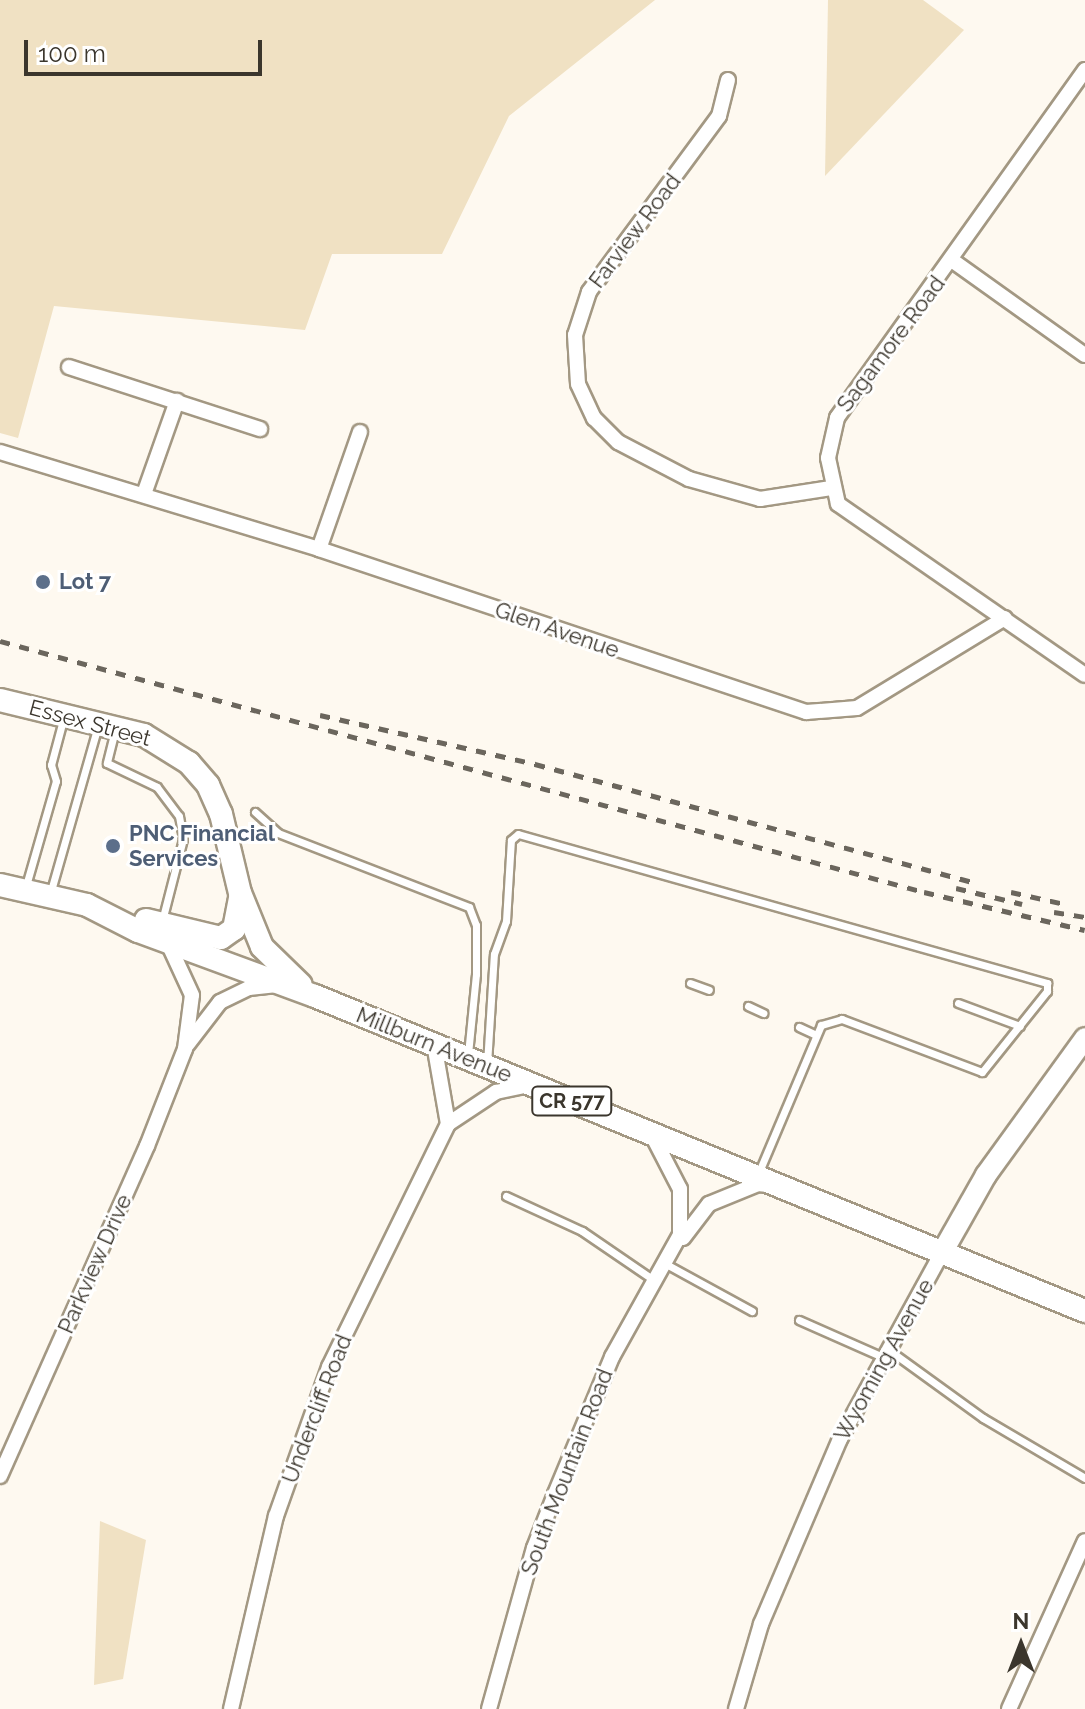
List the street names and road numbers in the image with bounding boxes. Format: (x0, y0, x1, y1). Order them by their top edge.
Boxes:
street label: Farview Road (583, 168, 687, 294)
street label: Sagamore Road (831, 271, 951, 417)
street label: Glen Avenue (491, 596, 623, 664)
street label: Essex Street (26, 694, 154, 752)
street label: Millburn Avenue (352, 1002, 516, 1088)
road number: CR 577 (530, 1085, 614, 1117)
street label: Parkview Drive (52, 1190, 138, 1338)
street label: Wyoming Avenue (828, 1274, 940, 1446)
street label: Undercliff Road (276, 1331, 358, 1487)
street label: South Mountain Road (515, 1365, 619, 1579)

